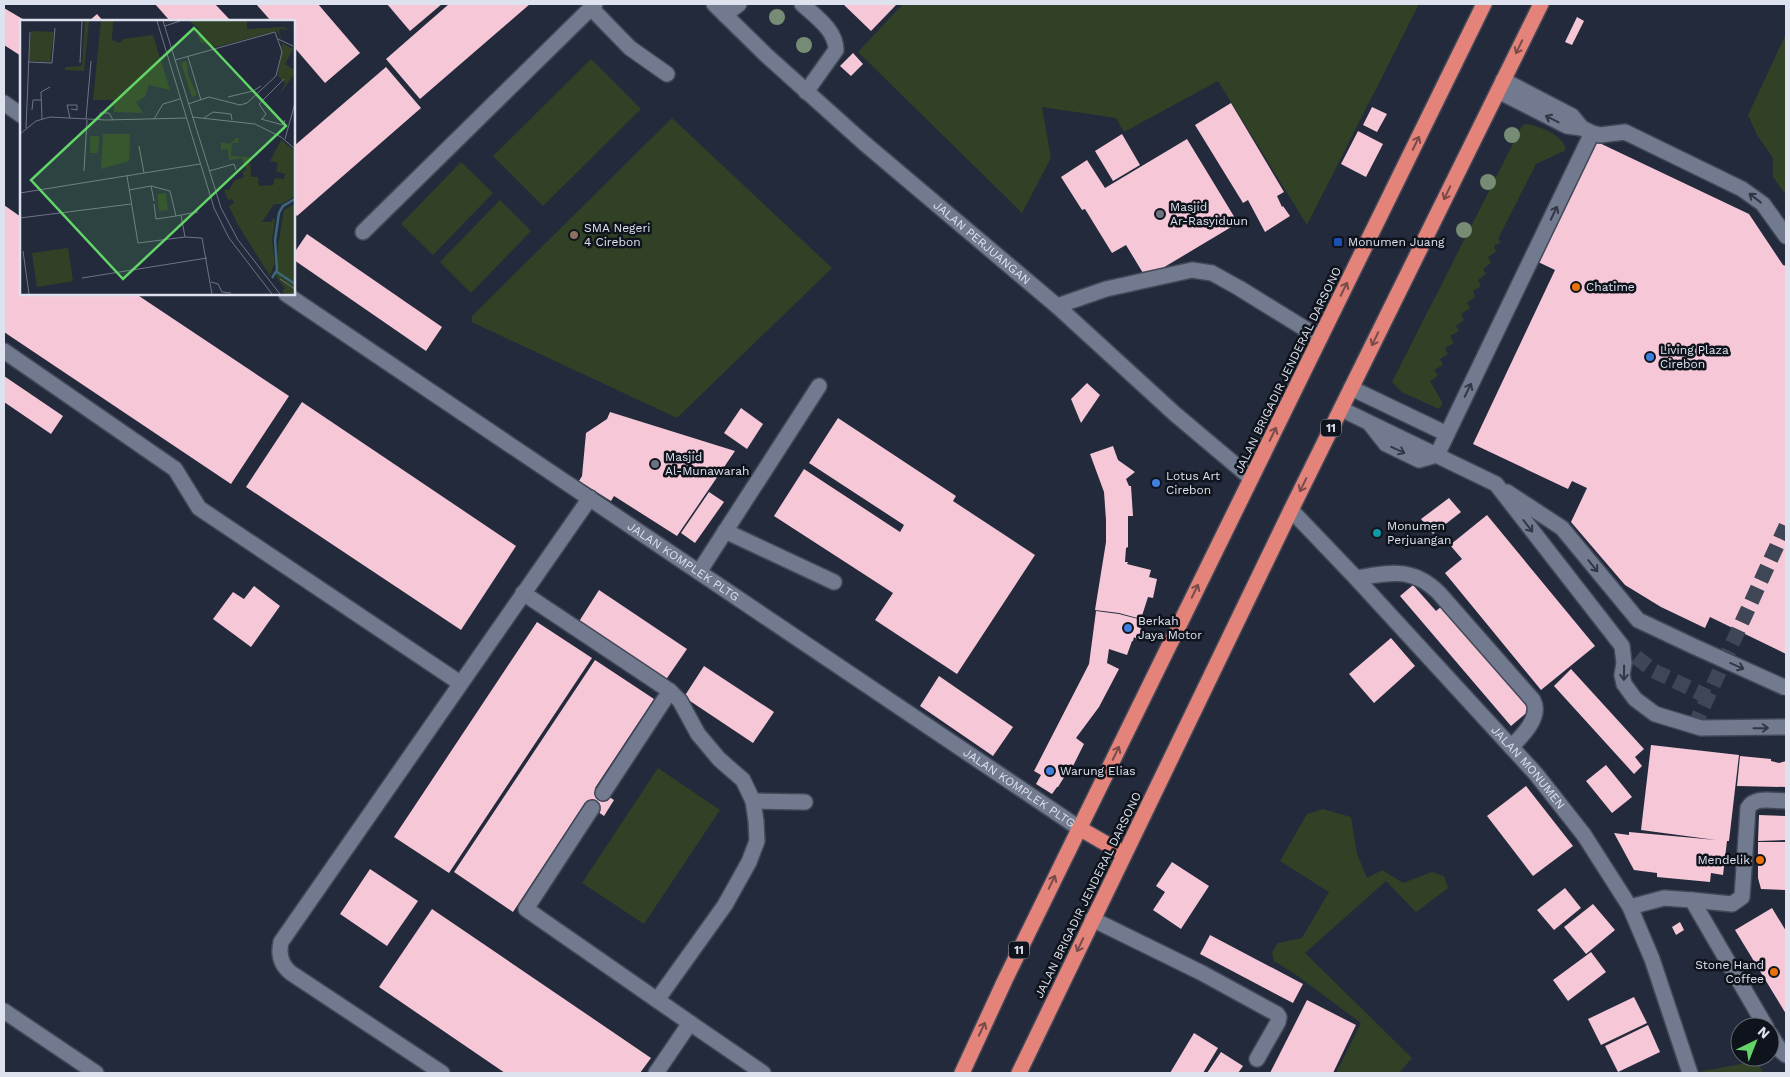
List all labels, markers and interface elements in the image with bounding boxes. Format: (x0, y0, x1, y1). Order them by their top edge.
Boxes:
inset map (20, 20, 295, 295)
one-way arrow (1514, 40, 1524, 55)
one-way arrow (1545, 114, 1560, 124)
one-way arrow (1412, 136, 1421, 151)
one-way arrow (1442, 185, 1451, 200)
one-way arrow (1749, 193, 1762, 204)
street label: JALAN PERJUANGAN (931, 198, 1033, 288)
place label: Masjid Ar-Rasyiduun (1170, 200, 1248, 228)
one-way arrow (1549, 205, 1559, 220)
marker: Masjid Ar-Rasyiduun (1154, 208, 1166, 220)
place label: SMA Negeri 4 Cirebon (584, 221, 651, 249)
marker: SMA Negeri 4 Cirebon (568, 229, 580, 241)
place label: Monumen Juang (1348, 235, 1445, 249)
marker: Monumen Juang (1332, 236, 1344, 248)
street label: JALAN BRIGADIR JENDERAL DARSONO (1232, 265, 1344, 475)
place label: Chatime (1586, 280, 1635, 294)
marker: Chatime (1570, 281, 1582, 293)
one-way arrow (1340, 282, 1349, 297)
one-way arrow (1370, 331, 1380, 346)
place label: Living Plaza Cirebon (1660, 343, 1729, 371)
marker: Living Plaza Cirebon (1644, 351, 1656, 363)
one-way arrow (1464, 383, 1473, 398)
road number: 11 (1321, 419, 1341, 436)
one-way arrow (1268, 427, 1278, 442)
one-way arrow (1390, 445, 1405, 455)
place label: Masjid Al-Munawarah (665, 450, 750, 478)
marker: Masjid Al-Munawarah (649, 458, 661, 470)
place label: Lotus Art Cirebon (1166, 469, 1220, 497)
marker: Lotus Art Cirebon (1150, 477, 1162, 489)
one-way arrow (1298, 477, 1308, 492)
street label: JALAN KOMPLEK PLTG (625, 519, 742, 604)
place label: Monumen Perjuangan (1387, 519, 1451, 547)
one-way arrow (1523, 519, 1534, 532)
marker: Monumen Perjuangan (1371, 527, 1383, 539)
one-way arrow (1587, 559, 1598, 572)
one-way arrow (1191, 584, 1201, 599)
place label: Berkah Jaya Motor (1138, 614, 1202, 642)
marker: Berkah Jaya Motor (1122, 622, 1134, 634)
one-way arrow (1729, 661, 1744, 671)
one-way arrow (1619, 665, 1629, 681)
street label: JALAN MONUMEN (1488, 723, 1568, 812)
one-way arrow (1752, 723, 1769, 733)
street label: JALAN KOMPLEK PLTG (961, 745, 1078, 830)
one-way arrow (1112, 746, 1121, 761)
place label: Warung Elias (1060, 764, 1136, 778)
marker: Warung Elias (1044, 765, 1056, 777)
street label: JALAN BRIGADIR JENDERAL DARSONO (1032, 790, 1144, 1000)
place label: Mendelik (1697, 853, 1750, 867)
marker: Mendelik (1754, 854, 1766, 866)
one-way arrow (1048, 875, 1058, 890)
one-way arrow (1075, 937, 1084, 952)
road number: 11 (1009, 942, 1029, 958)
place label: Stone Hand Coffee (1695, 958, 1764, 986)
marker: Stone Hand Coffee (1768, 966, 1780, 978)
north arrow (1730, 1017, 1780, 1067)
one-way arrow (978, 1022, 987, 1037)
text: N (1755, 1023, 1773, 1042)

